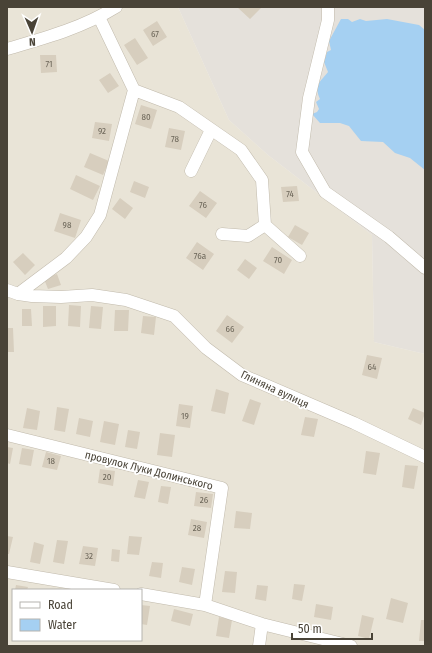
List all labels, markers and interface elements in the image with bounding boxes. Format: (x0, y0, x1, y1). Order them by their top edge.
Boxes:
north arrow (12, 12, 52, 52)
house number: 67 (151, 29, 159, 39)
text: N (29, 35, 36, 48)
house number: 71 (45, 59, 53, 69)
house number: 80 (141, 112, 151, 122)
house number: 92 (98, 126, 106, 136)
house number: 78 (171, 134, 179, 144)
house number: 74 (286, 189, 294, 199)
house number: 76 (199, 200, 207, 210)
house number: 98 (63, 220, 72, 230)
house number: 76а (194, 251, 207, 261)
house number: 70 (274, 255, 282, 265)
house number: 66 (226, 324, 235, 334)
house number: 64 (368, 362, 377, 372)
street label: Глиняна вулиця (239, 368, 311, 411)
house number: 19 (181, 411, 189, 421)
street label: провулок Луки Долинського (84, 448, 214, 493)
house number: 18 (47, 456, 56, 466)
house number: 20 (103, 472, 112, 482)
house number: 26 (200, 495, 209, 505)
house number: 28 (193, 523, 202, 533)
house number: 32 (85, 551, 93, 561)
legend (12, 589, 142, 641)
text: Road (48, 598, 73, 612)
scale bar (292, 615, 372, 641)
text: Water (48, 618, 77, 632)
text: 50 m (298, 622, 322, 636)

